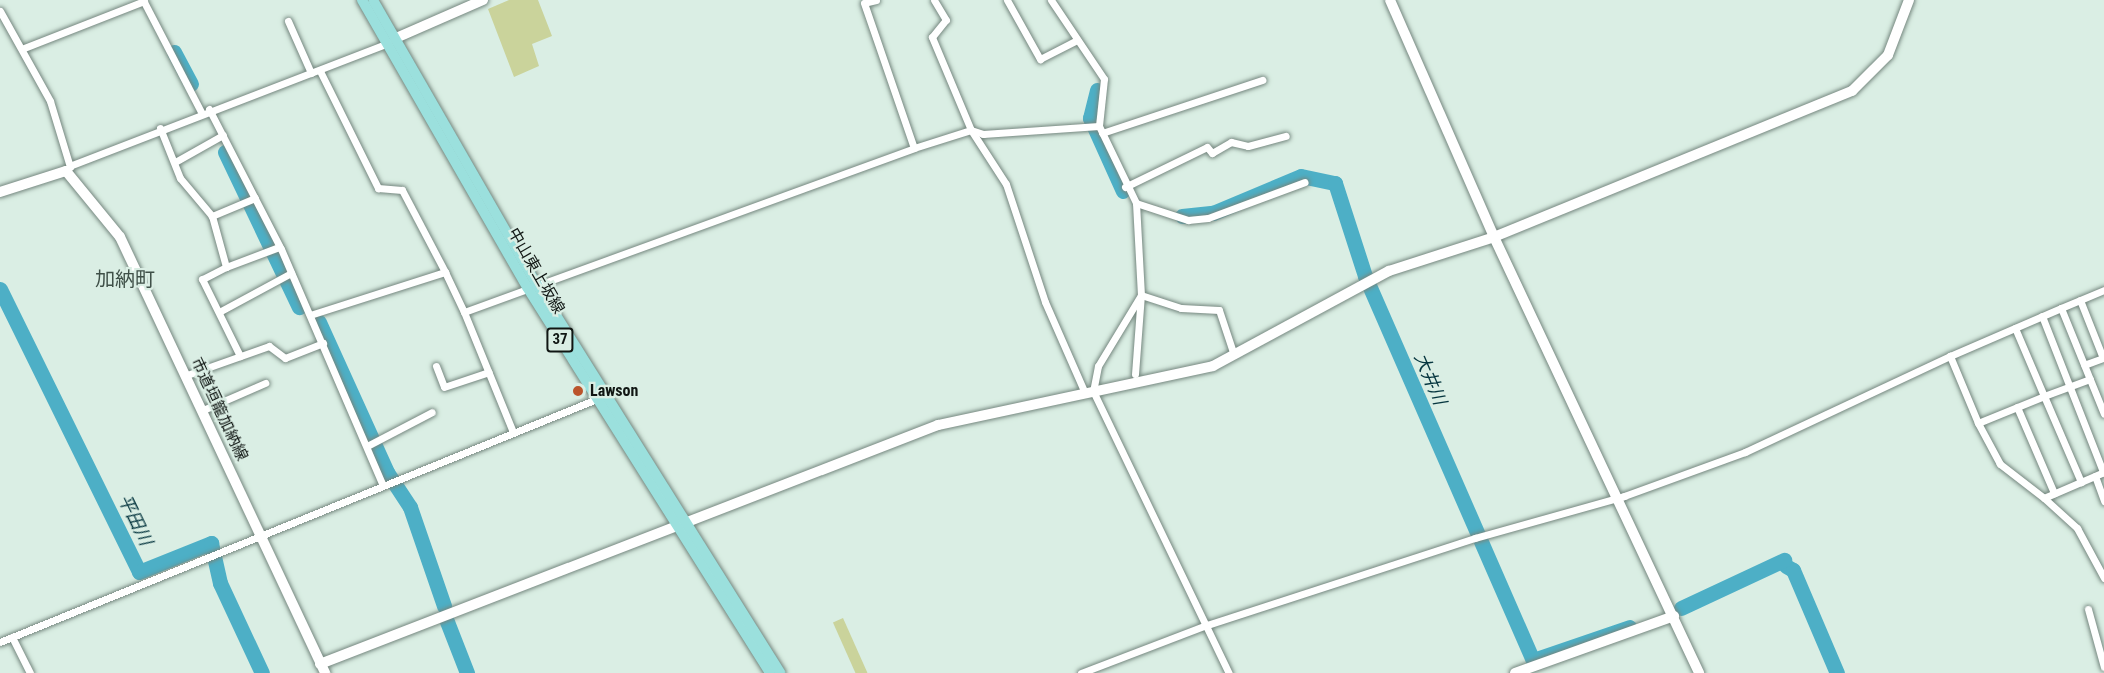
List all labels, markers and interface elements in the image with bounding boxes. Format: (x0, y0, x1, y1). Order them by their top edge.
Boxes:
street label: 中山東上坂線 (504, 225, 568, 317)
district label: 加納町 (95, 267, 155, 291)
road number: 37 (545, 328, 575, 352)
water label: 大井川 (1410, 350, 1450, 408)
street label: 市道垣籠加納線 (187, 354, 251, 464)
place label: Lawson (590, 381, 638, 401)
marker: Lawson (571, 384, 585, 398)
water label: 平田川 (113, 491, 157, 549)

